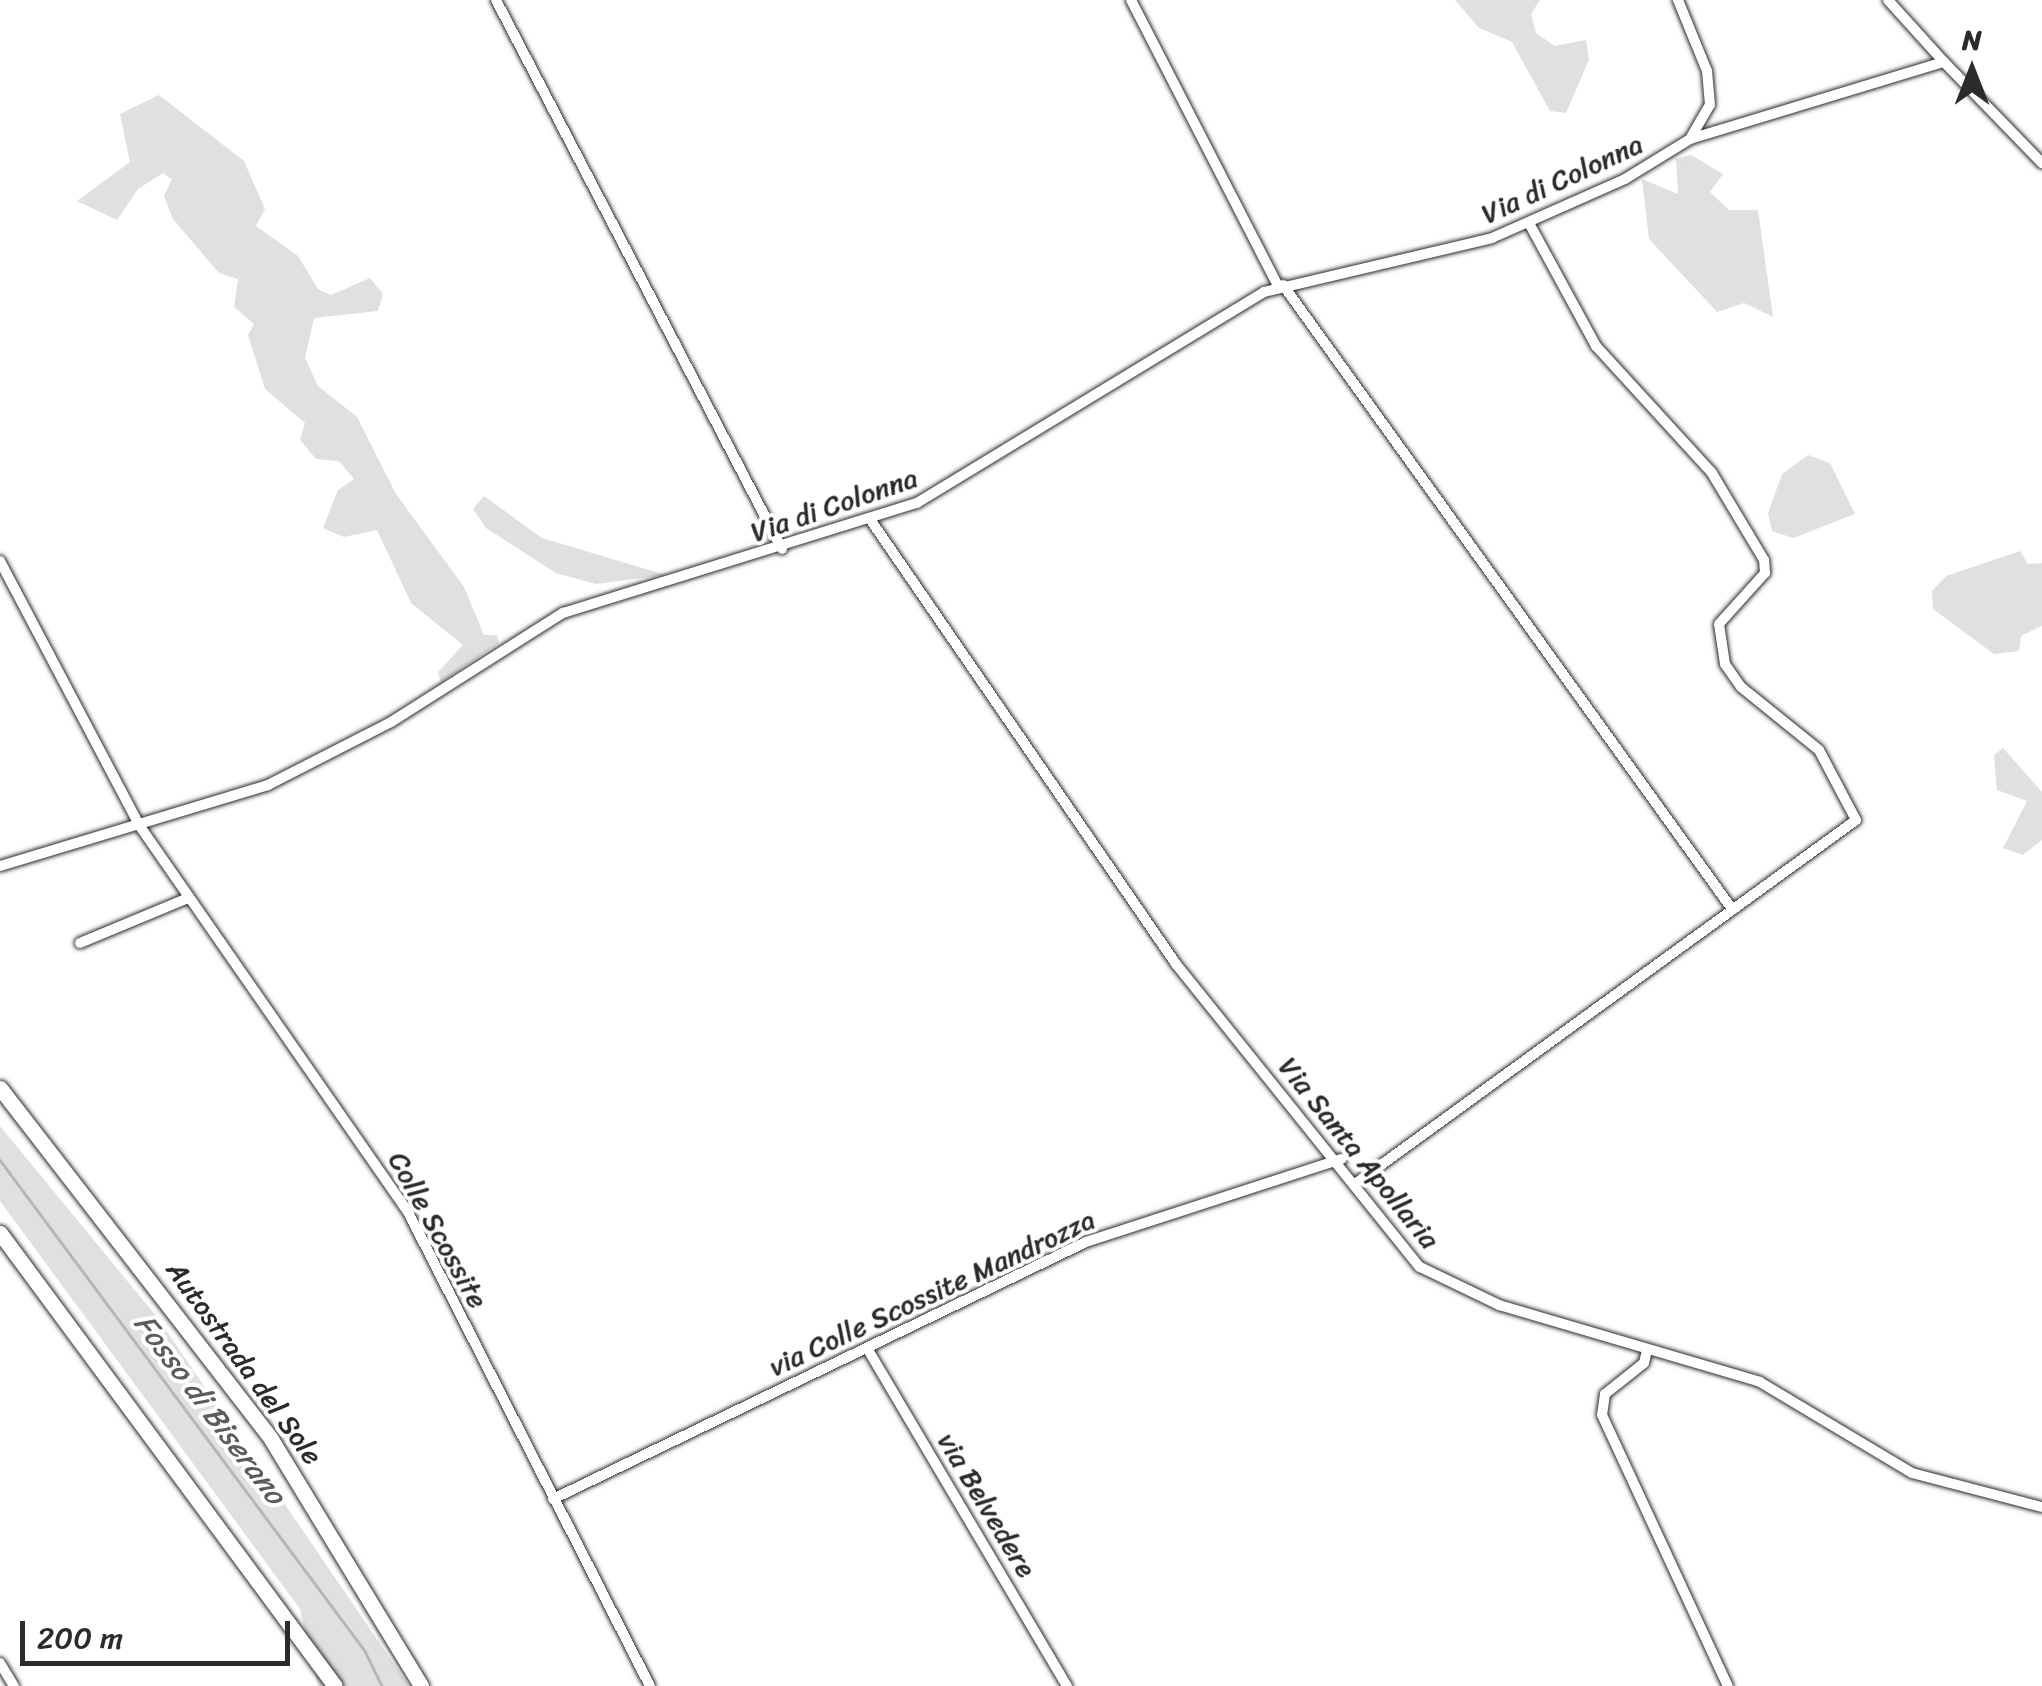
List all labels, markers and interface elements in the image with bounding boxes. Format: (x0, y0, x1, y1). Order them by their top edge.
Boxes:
text: N (1962, 15, 1982, 64)
north arrow (1922, 20, 2022, 120)
street label: Via di Colonna (1476, 127, 1648, 231)
street label: Via di Colonna (746, 461, 922, 549)
street label: Via Santa Apollaria (1271, 1050, 1447, 1256)
street label: Colle Scossite (381, 1146, 495, 1314)
street label: via Colle Scossite Mandrozza (764, 1203, 1100, 1383)
street label: Autostrada del Sole (159, 1254, 329, 1472)
water label: Fosso di Biserano (127, 1307, 293, 1511)
street label: via Belvedere (930, 1426, 1044, 1584)
scale bar (25, 1601, 295, 1663)
text: 200 m (37, 1611, 123, 1665)

